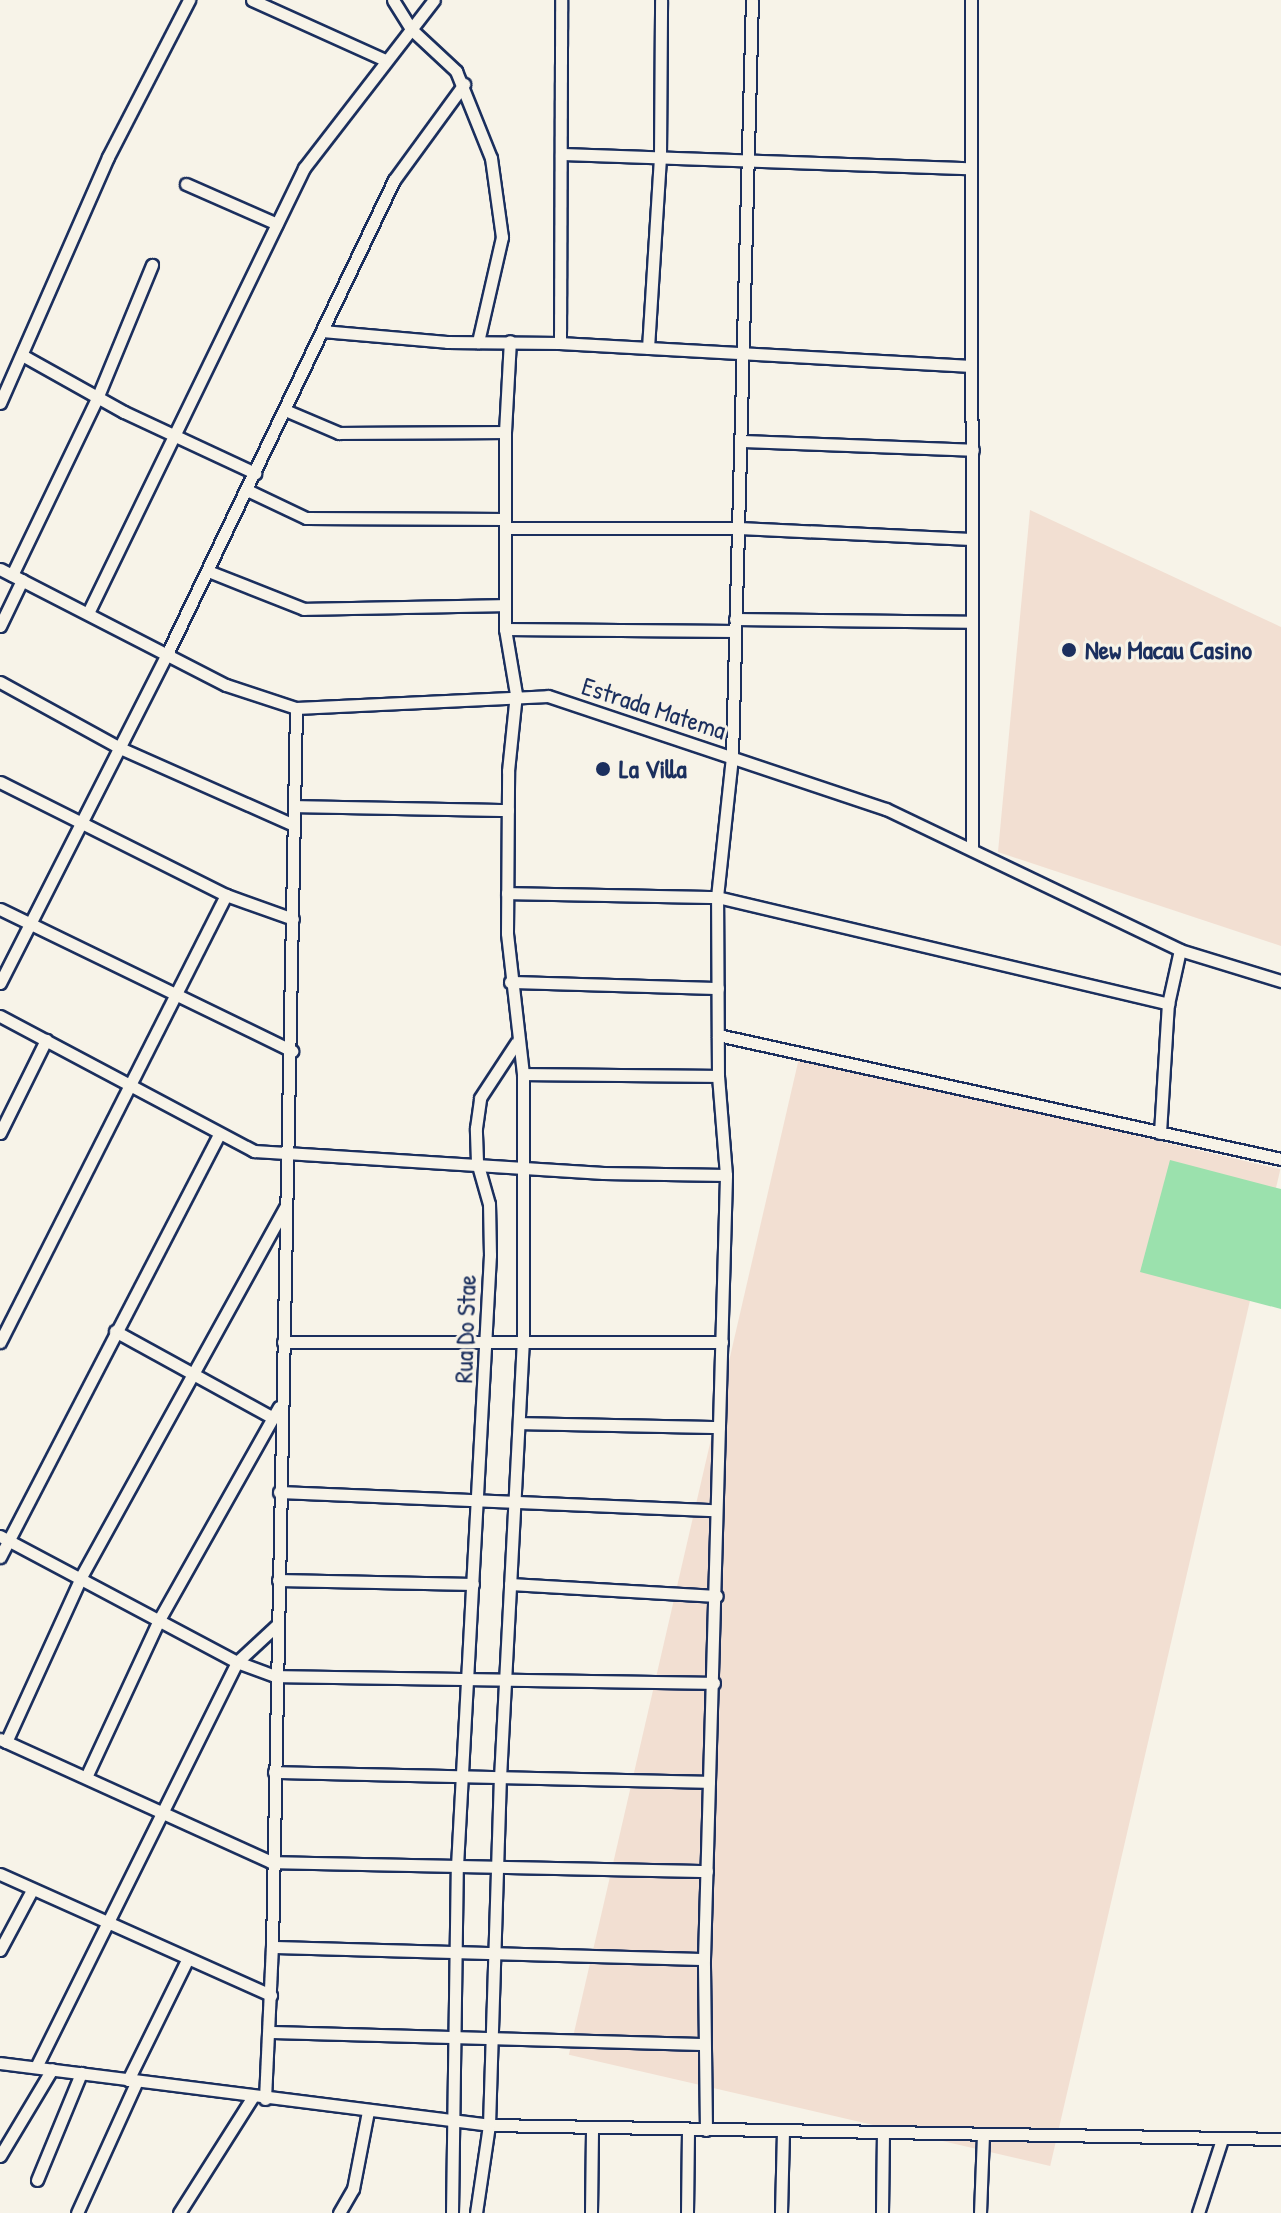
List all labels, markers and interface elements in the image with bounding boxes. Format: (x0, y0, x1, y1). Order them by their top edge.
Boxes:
place label: New Macau Casino (1085, 634, 1252, 666)
marker: New Macau Casino (1060, 641, 1078, 659)
street label: Estrada Matema (578, 670, 730, 746)
place label: La Villa (619, 753, 687, 785)
marker: La Villa (594, 760, 612, 778)
street label: Rua Do Stae (448, 1274, 482, 1384)

